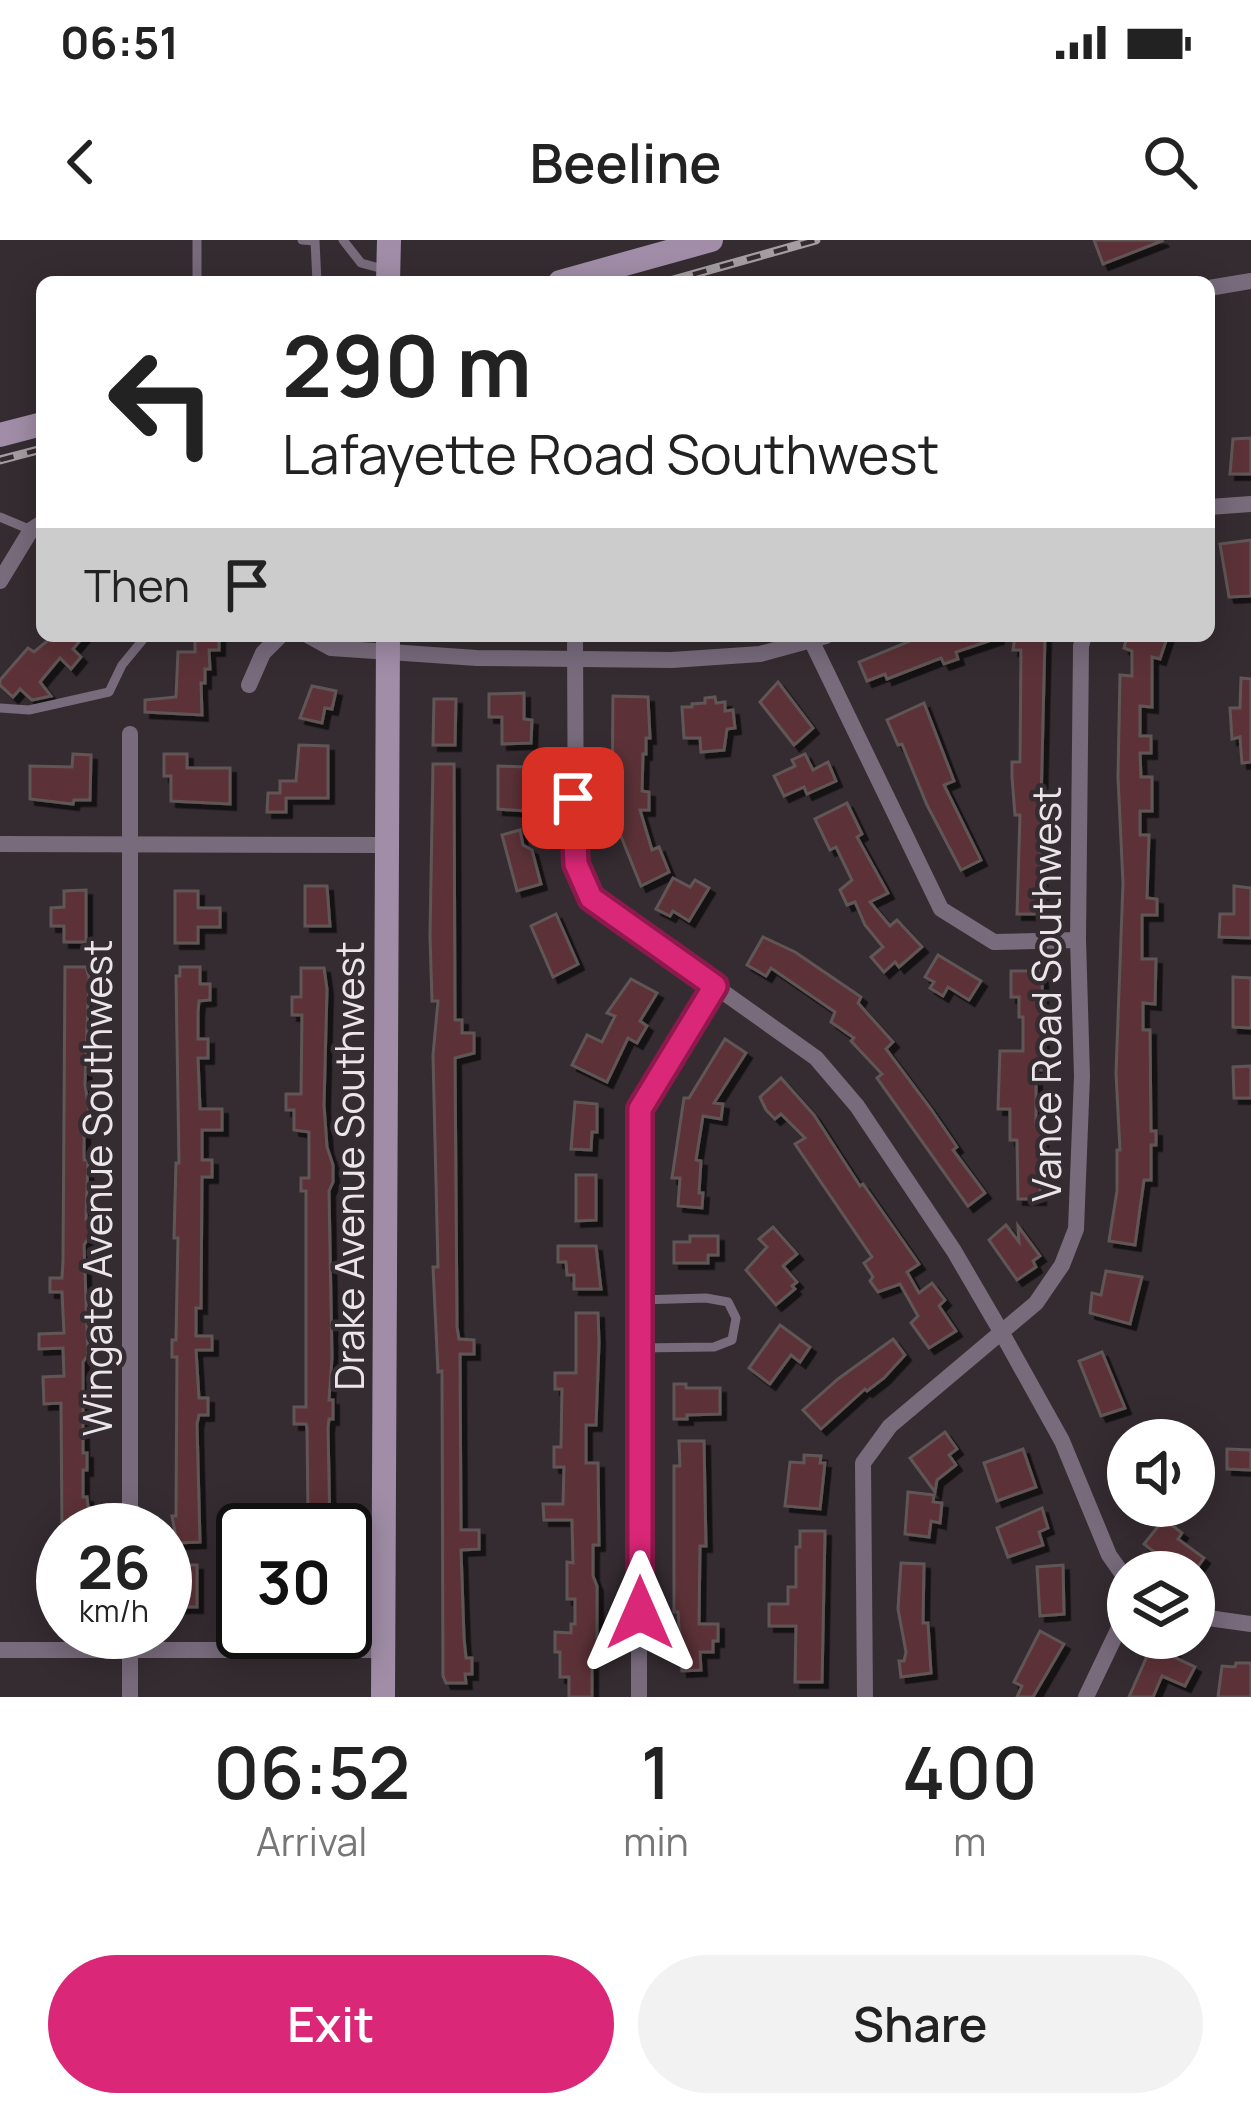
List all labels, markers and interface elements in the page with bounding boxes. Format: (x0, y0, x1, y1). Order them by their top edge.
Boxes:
text: 06:51 (60, 11, 179, 73)
text: Beeline (530, 125, 721, 199)
icon: back (48, 129, 114, 195)
icon: search (1137, 129, 1203, 195)
text: 290 m (282, 307, 532, 422)
icon: left (84, 324, 240, 480)
text: Lafayette Road Southwest (282, 416, 939, 490)
icon: arrive (214, 552, 280, 618)
text: Then (84, 554, 190, 616)
pin (522, 747, 624, 849)
icon: arrive (540, 765, 606, 831)
street label: Vance Road Southwest (1019, 786, 1073, 1202)
street label: Wingate Avenue Southwest (70, 940, 124, 1436)
street label: Drake Avenue Southwest (322, 941, 376, 1391)
map controls (1107, 1419, 1215, 1659)
button: sound (1107, 1419, 1215, 1527)
speed limit sign: 30 (216, 1503, 372, 1659)
text: 26 (77, 1525, 151, 1607)
position arrow (577, 1550, 703, 1676)
button: layers (1107, 1551, 1215, 1659)
text: km/h (79, 1590, 149, 1631)
text: 06:52 (213, 1722, 410, 1821)
text: 1 (641, 1722, 671, 1821)
text: 400 (902, 1722, 1038, 1821)
text: Arrival (256, 1814, 367, 1868)
text: min (623, 1814, 689, 1868)
text: m (953, 1814, 986, 1868)
button: Exit (48, 1955, 614, 2093)
button: Share (638, 1955, 1203, 2093)

